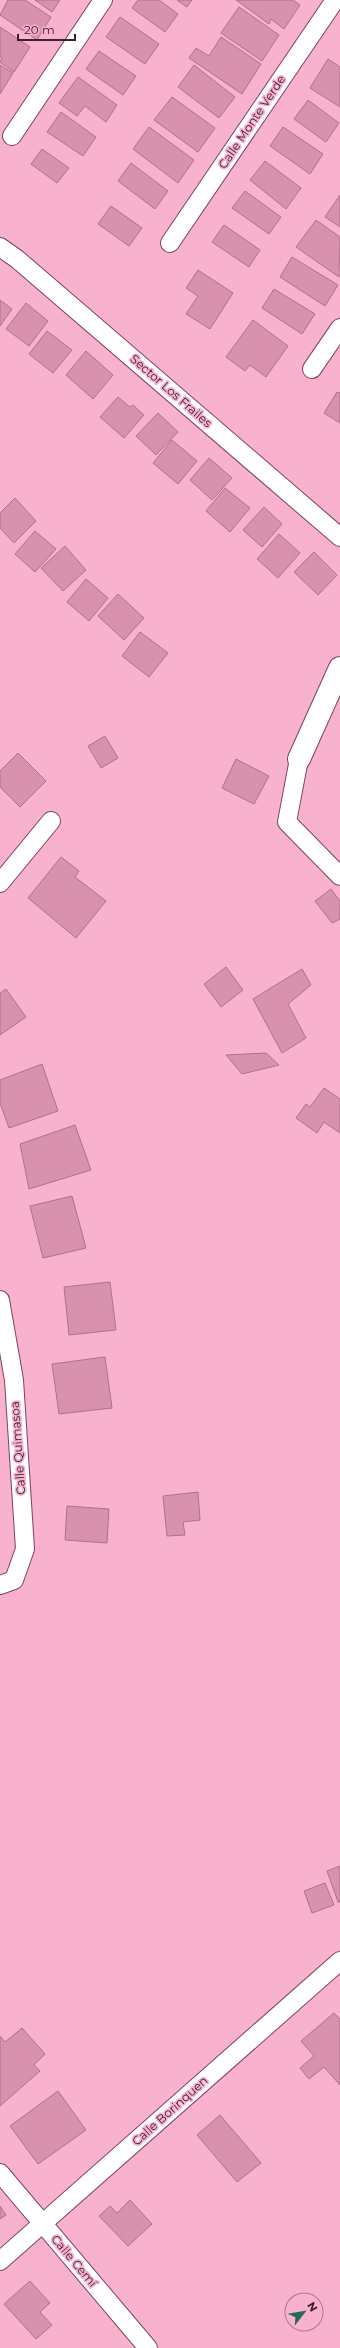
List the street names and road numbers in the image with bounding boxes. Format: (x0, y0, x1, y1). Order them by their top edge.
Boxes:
street label: Calle Monte Verde (215, 72, 288, 171)
street label: Sector Los Frailes (127, 351, 215, 430)
street label: Calle Quimasoa (7, 1401, 28, 1495)
street label: Calle Borinquen (129, 2073, 211, 2149)
street label: Calle Cemí (48, 2231, 101, 2291)

